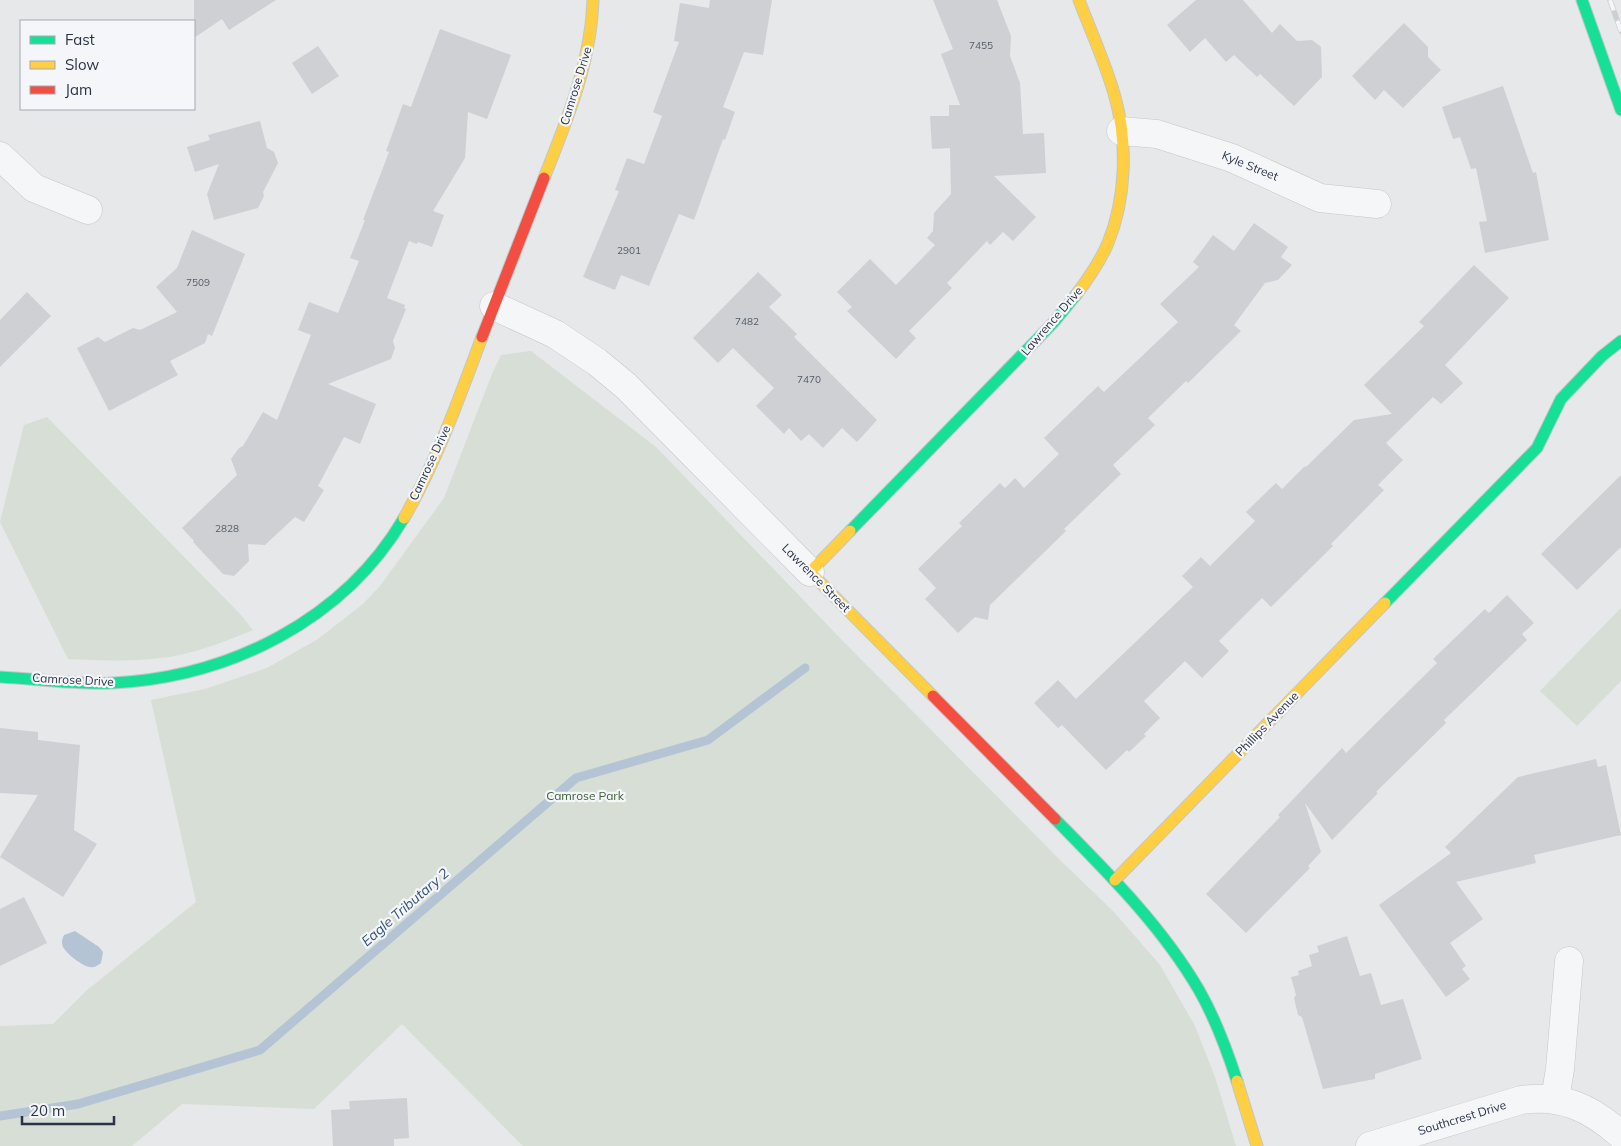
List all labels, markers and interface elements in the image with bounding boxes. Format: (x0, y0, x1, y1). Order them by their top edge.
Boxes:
legend (20, 20, 195, 110)
text: Fast (65, 30, 95, 49)
house number: 7455 (969, 39, 993, 52)
street label: Camrose Drive (556, 45, 595, 127)
text: Slow (65, 55, 99, 74)
text: Jam (65, 80, 92, 99)
street label: Kyle Street (1220, 147, 1281, 184)
house number: 2901 (617, 244, 641, 257)
house number: 7509 (186, 276, 210, 289)
street label: Lawrence Drive (1018, 283, 1086, 358)
house number: 7482 (735, 315, 759, 328)
house number: 7470 (797, 373, 821, 386)
street label: Camrose Drive (406, 423, 454, 503)
house number: 2828 (215, 522, 239, 535)
street label: Lawrence Street (779, 540, 854, 615)
street label: Camrose Drive (32, 670, 114, 689)
street label: Phillips Avenue (1232, 688, 1301, 759)
park label: Camrose Park (546, 788, 625, 803)
water label: Eagle Tributary 2 (358, 864, 452, 950)
scale bar (22, 1094, 115, 1126)
street label: Southcrest Drive (1416, 1097, 1508, 1138)
text: 20 m (30, 1101, 65, 1120)

